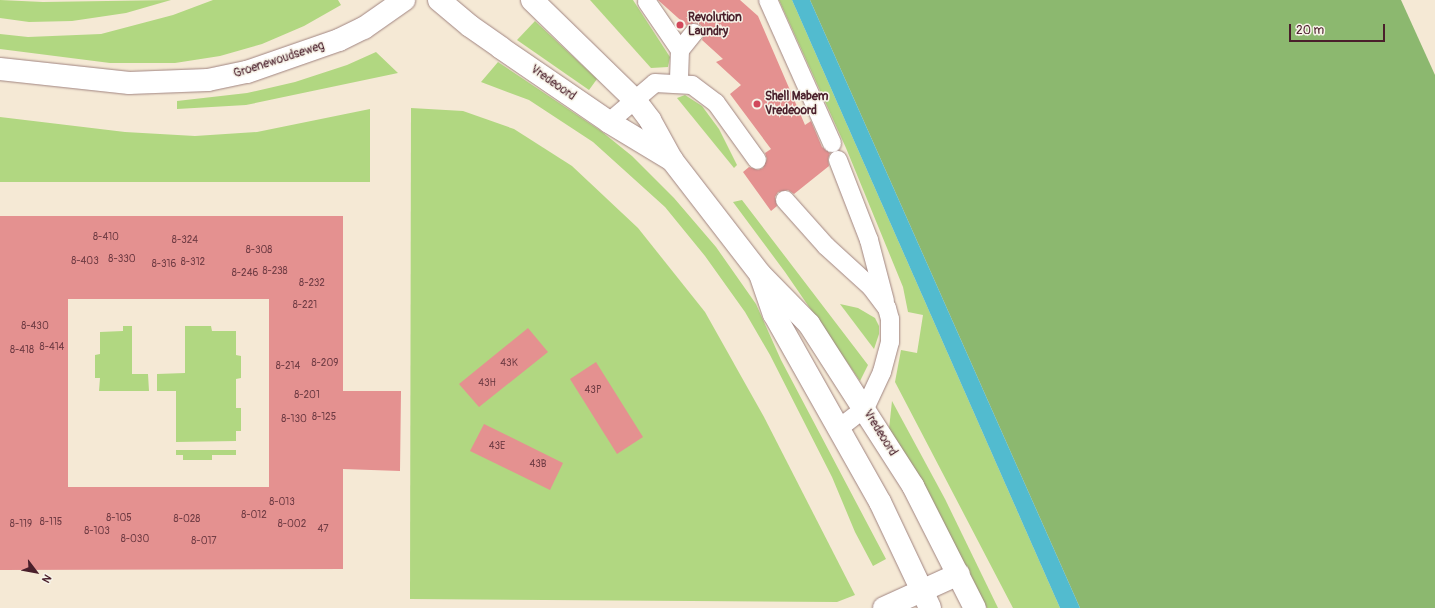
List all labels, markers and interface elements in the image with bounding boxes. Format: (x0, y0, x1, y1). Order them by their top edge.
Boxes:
place label: Revolution Laundry (688, 11, 742, 39)
scale bar (1291, 16, 1387, 42)
marker: Revolution Laundry (675, 20, 685, 30)
text: 20 m (1296, 23, 1324, 38)
street label: Groenewoudseweg (232, 39, 326, 81)
street label: Vredeoord (528, 62, 578, 104)
place label: Shell Mabem Vredeoord (765, 90, 828, 118)
marker: Shell Mabem Vredeoord (752, 99, 762, 109)
house number: 8-410 (93, 232, 119, 244)
house number: 8-324 (172, 235, 198, 247)
house number: 8-308 (246, 245, 272, 257)
house number: 8-330 (108, 254, 136, 266)
house number: 8-403 (71, 256, 99, 268)
house number: 8-312 (181, 257, 205, 269)
house number: 8-316 (152, 259, 176, 271)
house number: 8-238 (262, 266, 288, 278)
house number: 8-246 (232, 268, 258, 280)
house number: 8-232 (299, 278, 325, 290)
house number: 8-221 (293, 300, 317, 312)
house number: 8-430 (21, 321, 49, 333)
house number: 8-414 (40, 342, 64, 354)
house number: 8-418 (10, 345, 34, 357)
house number: 8-209 (312, 358, 338, 370)
house number: 43K (500, 358, 518, 370)
house number: 8-214 (276, 361, 300, 373)
house number: 43H (478, 378, 496, 390)
house number: 43P (585, 385, 601, 397)
house number: 8-201 (294, 390, 320, 402)
street label: Vredeoord (860, 407, 900, 459)
house number: 8-125 (312, 412, 336, 424)
house number: 8-130 (281, 414, 307, 426)
house number: 43E (489, 441, 505, 453)
house number: 43B (529, 459, 547, 471)
house number: 8-013 (269, 497, 295, 509)
house number: 8-012 (241, 510, 267, 522)
house number: 8-105 (106, 513, 132, 525)
house number: 8-028 (174, 514, 200, 526)
house number: 8-115 (40, 517, 62, 529)
house number: 8-119 (10, 519, 32, 531)
house number: 8-002 (278, 519, 306, 531)
house number: 47 (317, 524, 329, 536)
house number: 8-103 (84, 526, 110, 538)
house number: 8-030 (121, 534, 149, 546)
house number: 8-017 (191, 536, 217, 548)
north arrow (16, 552, 56, 592)
text: N (39, 572, 54, 585)

